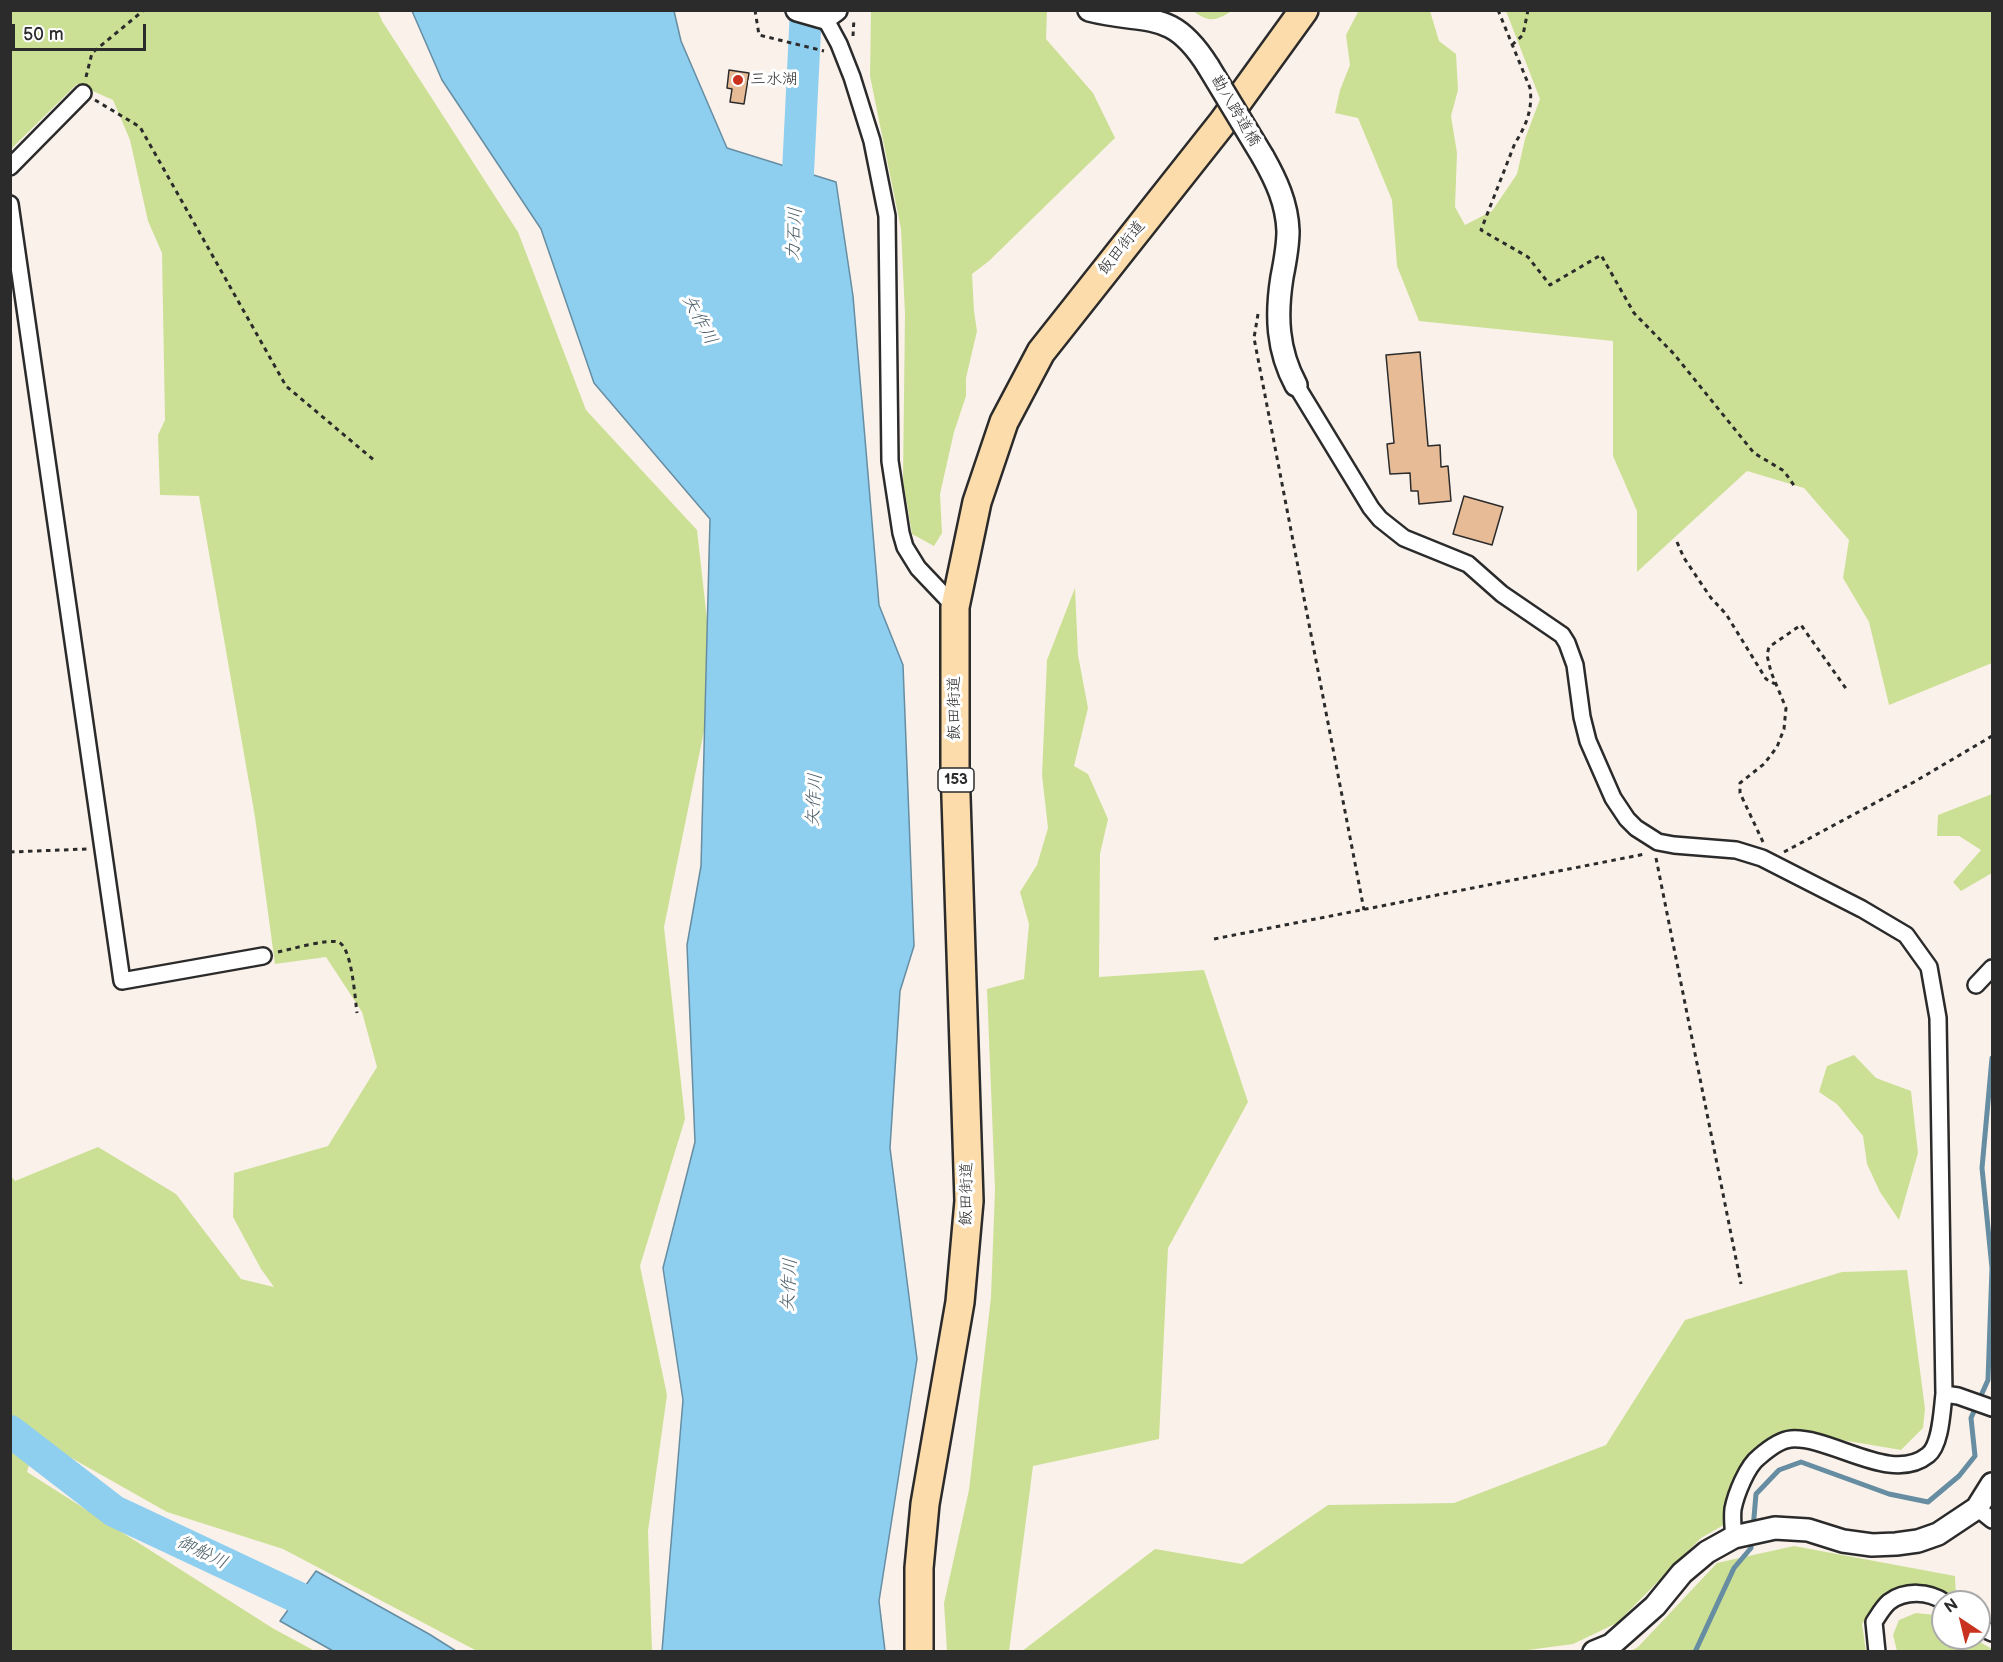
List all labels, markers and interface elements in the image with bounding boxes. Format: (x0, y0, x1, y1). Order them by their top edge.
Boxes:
scale bar (15, 12, 148, 50)
text: 50 m (23, 24, 64, 45)
place label: 三水湖 (750, 70, 798, 90)
street label: 勘八跨道橋 (1206, 72, 1264, 150)
marker: 三水湖 (731, 73, 745, 87)
water label: 力石川 (783, 206, 807, 262)
street label: 飯田街道 (1094, 217, 1150, 279)
water label: 矢作川 (677, 291, 721, 349)
street label: 飯田街道 (945, 676, 965, 740)
road number: 153 (938, 768, 974, 792)
water label: 矢作川 (803, 772, 827, 828)
street label: 飯田街道 (957, 1162, 977, 1226)
water label: 矢作川 (778, 1257, 802, 1313)
water label: 御船川 (173, 1531, 231, 1575)
north arrow (1931, 1590, 1991, 1650)
text: N (1941, 1595, 1962, 1618)

